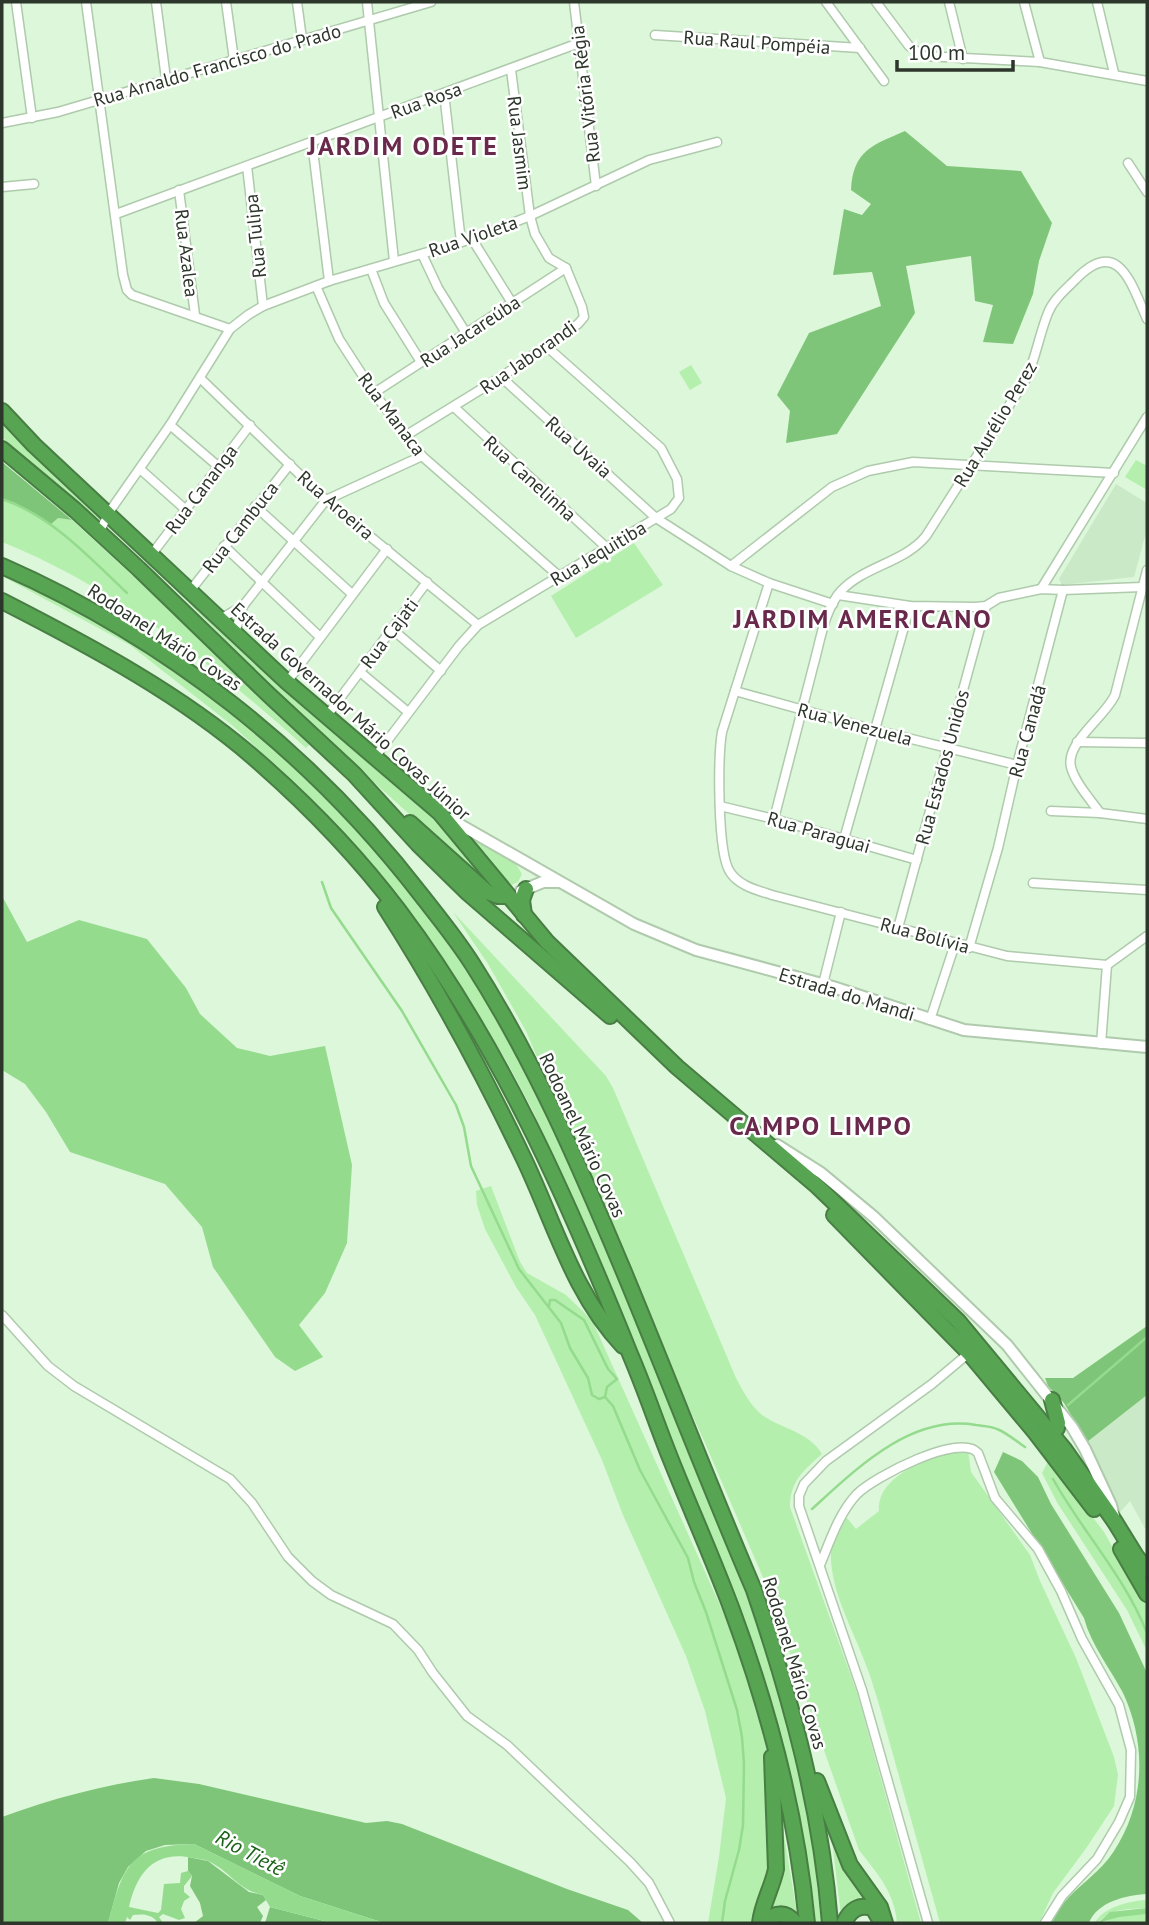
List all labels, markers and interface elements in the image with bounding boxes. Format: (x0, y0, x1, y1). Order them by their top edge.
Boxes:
street label: Rua Arnaldo Francisco do Prado (90, 18, 344, 112)
street label: Rua Vitória Régia (565, 24, 605, 164)
street label: Rua Raul Pompéia (683, 25, 831, 59)
scale bar (897, 28, 1012, 72)
text: 100 m (908, 39, 965, 66)
street label: Rua Rosa (387, 76, 465, 124)
street label: Rua Jasmim (502, 95, 538, 191)
district label: JARDIM ODETE (306, 129, 499, 162)
street label: Rua Tulipa (239, 193, 271, 279)
street label: Rua Azalea (170, 208, 204, 298)
street label: Rua Violeta (425, 210, 521, 262)
street label: Rua Jacareúba (415, 290, 525, 372)
street label: Rua Jaborandi (475, 315, 581, 399)
street label: Rua Aurélio Perez (948, 357, 1042, 491)
street label: Rua Manaca (353, 368, 431, 460)
street label: Rua Uvaia (541, 411, 617, 483)
street label: Rua Canelinha (479, 430, 581, 526)
street label: Rua Cananga (160, 440, 242, 538)
street label: Rua Aroeira (293, 465, 379, 545)
street label: Rua Cambuca (197, 476, 283, 578)
street label: Rua Jequitiba (546, 515, 650, 591)
street label: Rodoanel Mário Covas (83, 578, 247, 696)
street label: Rua Cajati (355, 593, 423, 673)
street label: Estrada Governador Mário Covas Júnior (226, 597, 476, 826)
district label: JARDIM AMERICANO (732, 602, 993, 635)
street label: Rua Canadá (1003, 682, 1051, 780)
street label: Rua Estados Unidos (910, 687, 974, 847)
street label: Rua Venezuela (795, 697, 915, 751)
street label: Rua Paraguai (765, 806, 873, 858)
street label: Rua Bolívia (878, 912, 972, 958)
street label: Estrada do Mandi (776, 962, 918, 1026)
street label: Rodoanel Mário Covas (534, 1049, 632, 1221)
district label: CAMPO LIMPO (729, 1109, 913, 1142)
street label: Rodoanel Mário Covas (757, 1574, 833, 1752)
water label: Rio Tietê (211, 1823, 290, 1882)

